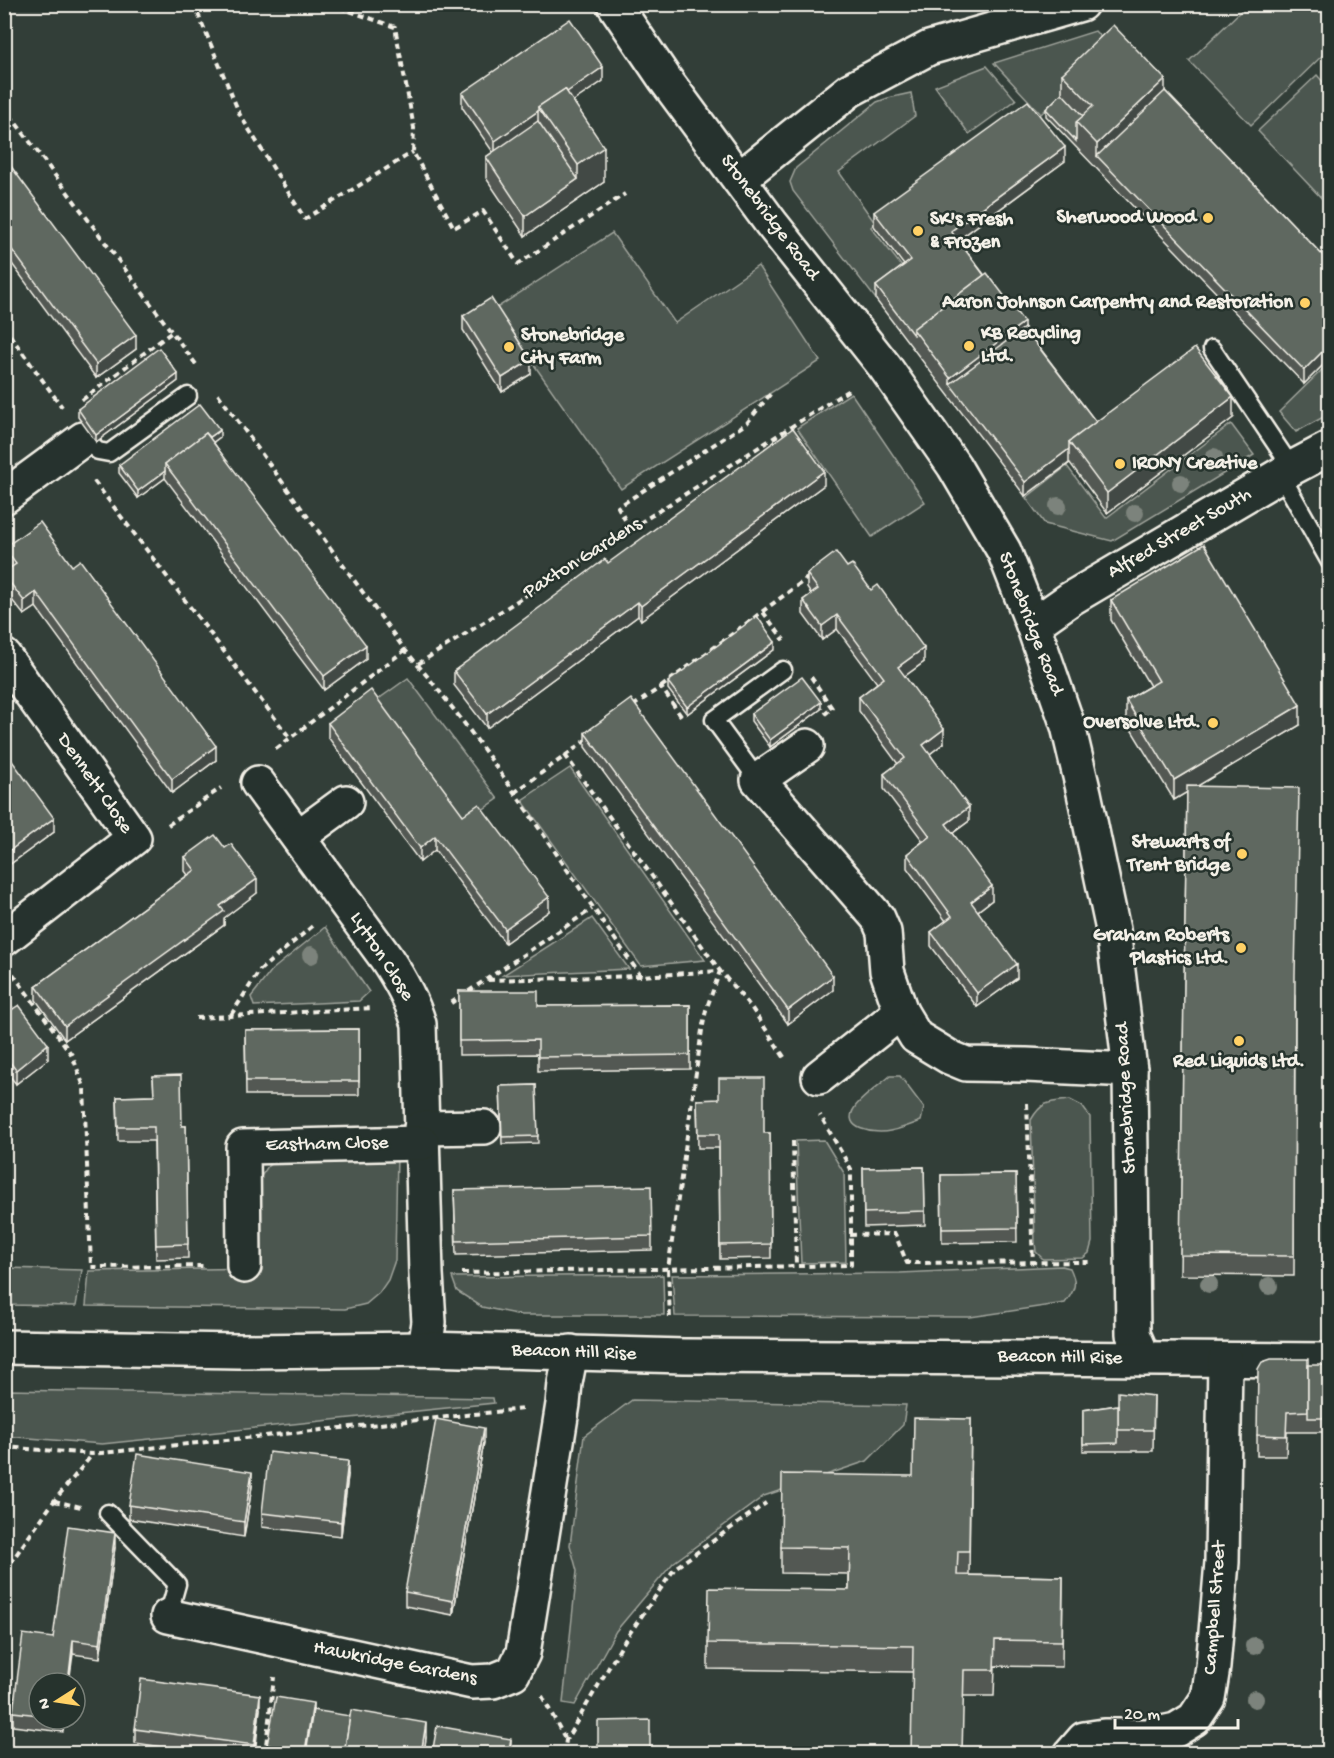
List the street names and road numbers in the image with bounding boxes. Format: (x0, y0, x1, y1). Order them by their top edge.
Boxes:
street label: Stonebridge Road (714, 151, 825, 287)
street label: Alfred Street South (1104, 483, 1256, 585)
street label: Paxton Gardens (519, 513, 647, 605)
street label: Stonebridge Road (992, 549, 1069, 701)
street label: Dennett Close (50, 728, 137, 839)
street label: Lytton Close (344, 908, 419, 1006)
street label: Stonebridge Road (1111, 1020, 1142, 1174)
street label: Eastham Close (265, 1132, 389, 1158)
street label: Beacon Hill Rise (510, 1339, 637, 1367)
street label: Beacon Hill Rise (996, 1345, 1123, 1371)
street label: Campbell Street (1200, 1539, 1232, 1676)
street label: Hawkridge Gardens (311, 1637, 479, 1691)

